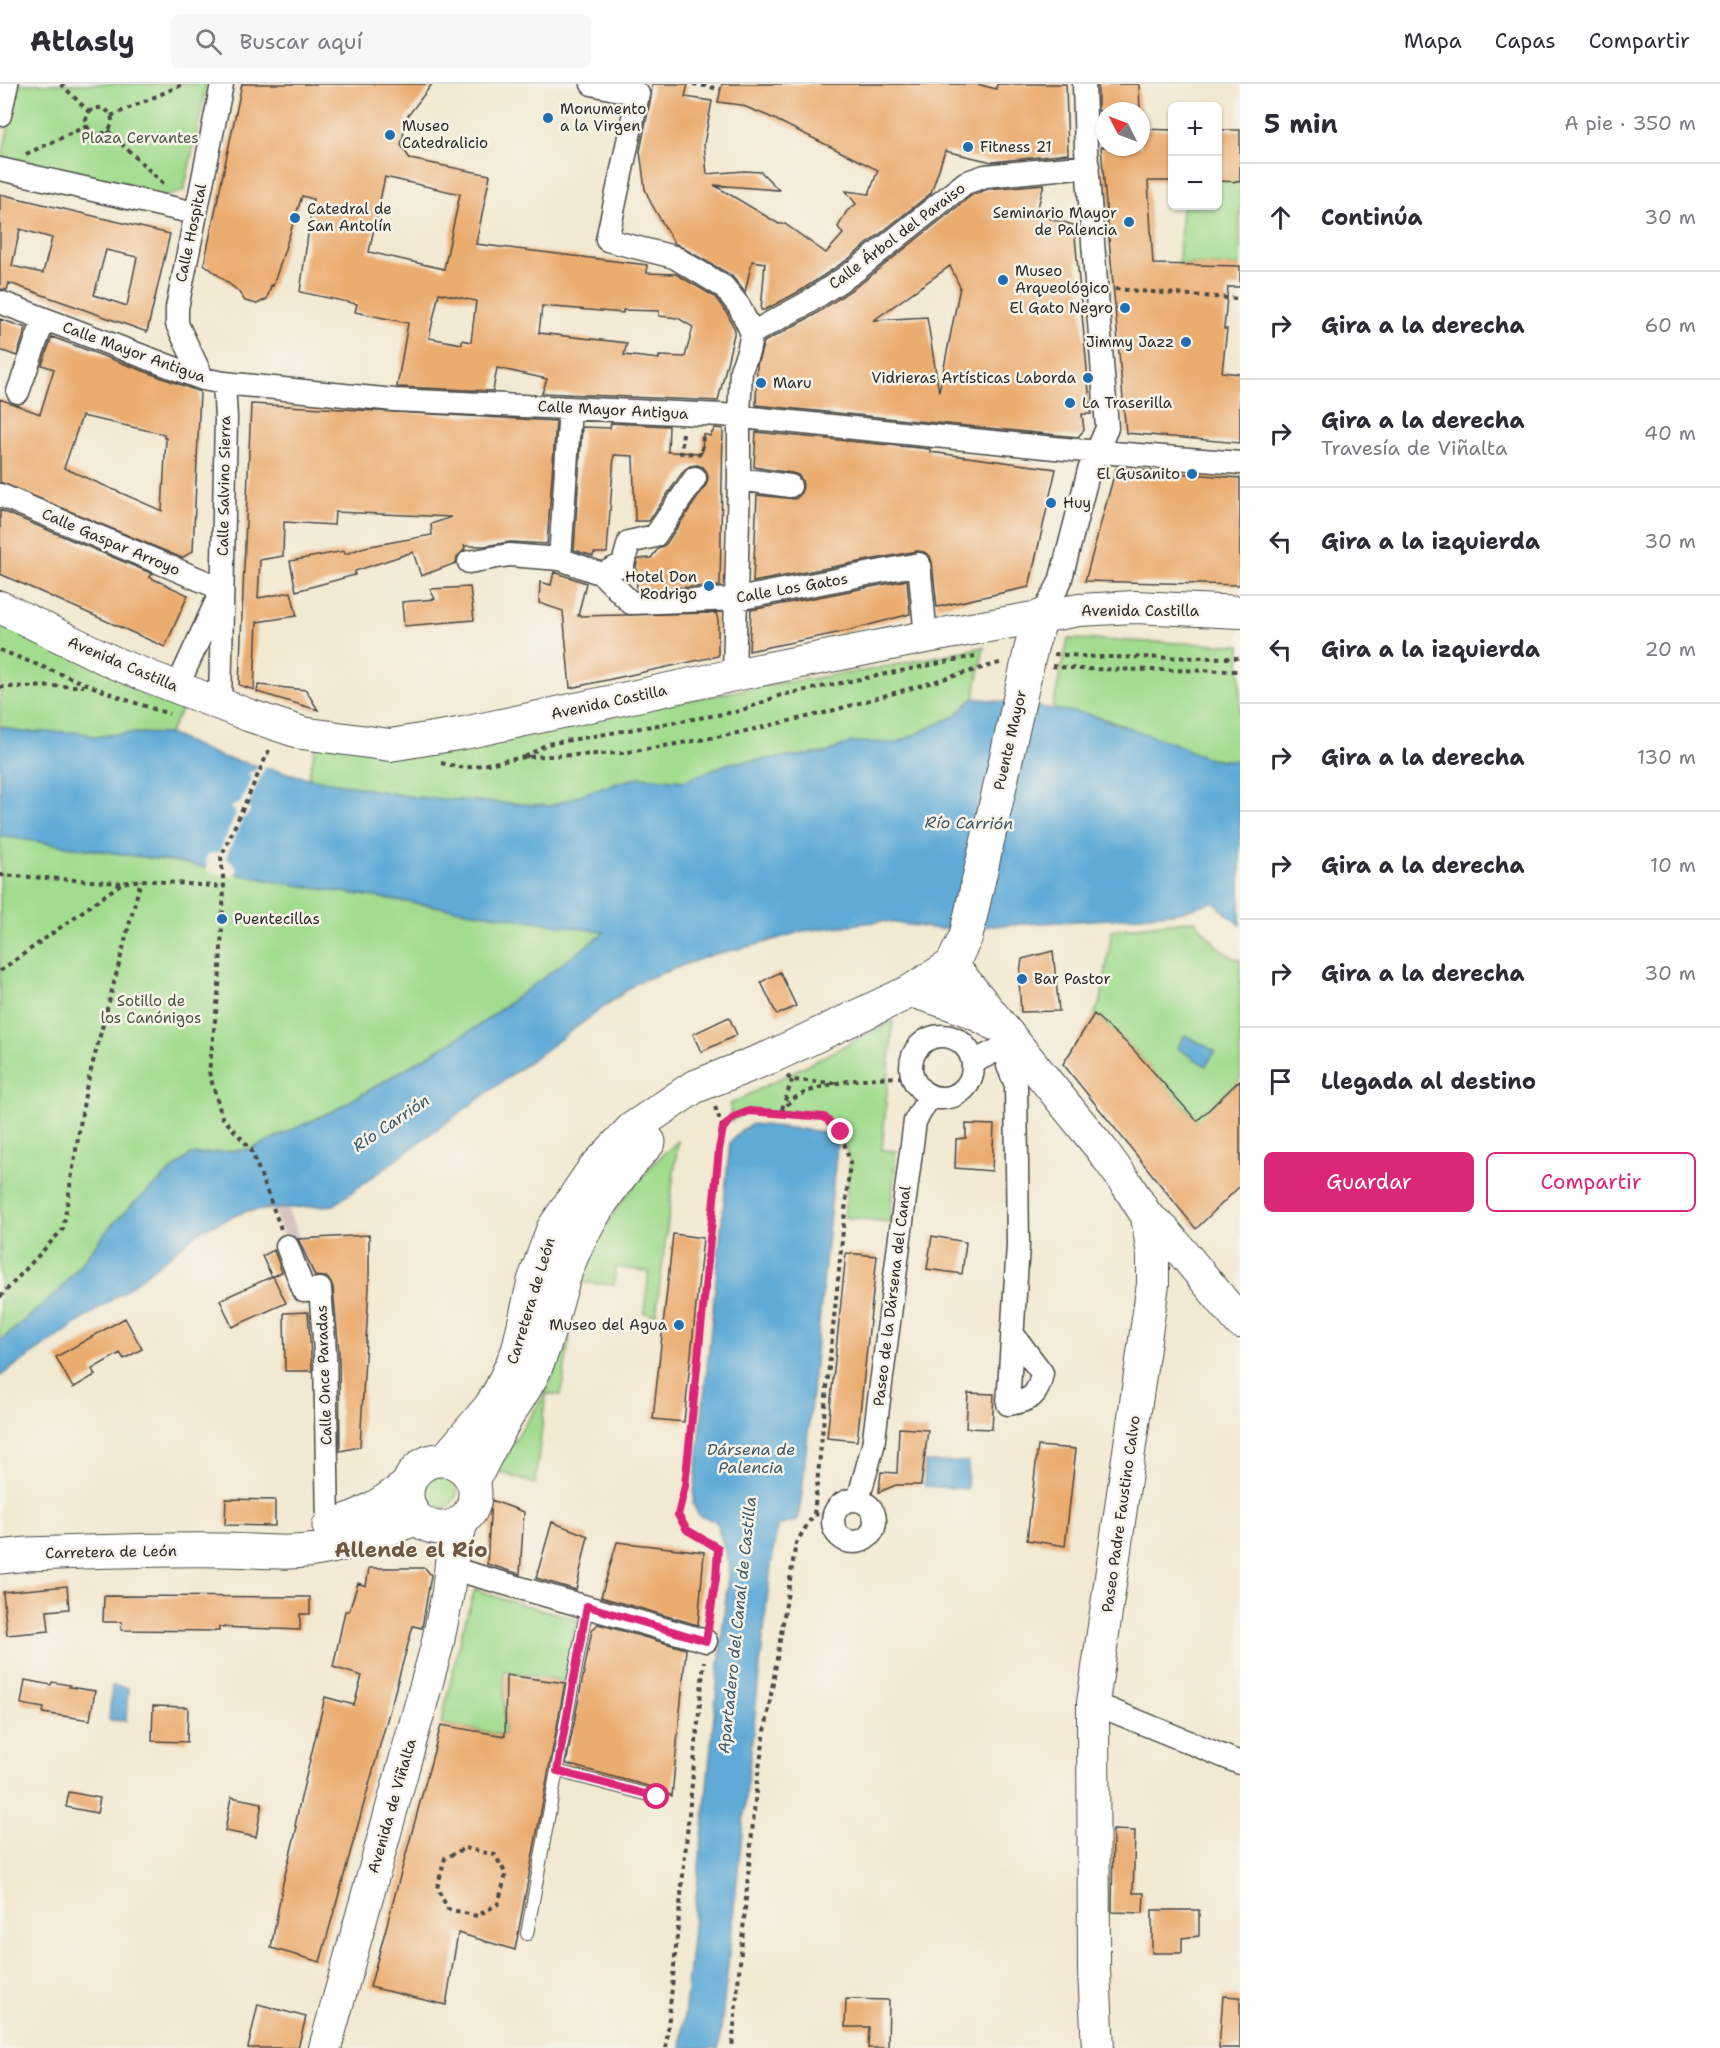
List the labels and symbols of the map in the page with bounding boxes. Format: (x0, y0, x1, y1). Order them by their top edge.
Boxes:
place label: Monumento a la Virgen (560, 99, 646, 136)
north arrow (1096, 102, 1150, 156)
marker: Monumento a la Virgen (541, 111, 555, 125)
place label: Museo Catedralicio (402, 116, 488, 153)
park label: Plaza Cervantes (81, 128, 199, 148)
marker: Museo Catedralicio (383, 128, 397, 142)
place label: Fitness 21 (980, 137, 1052, 157)
marker: Fitness 21 (961, 140, 975, 154)
street label: Calle Árbol del Paraiso (824, 177, 969, 294)
street label: Calle Hospital (171, 182, 211, 284)
place label: Catedral de San Antolín (307, 199, 392, 236)
place label: Seminario Mayor de Palencia (993, 203, 1118, 240)
marker: Catedral de San Antolín (288, 211, 302, 225)
marker: Seminario Mayor de Palencia (1122, 215, 1136, 229)
place label: Museo Arqueológico (1015, 261, 1109, 298)
marker: Museo Arqueológico (996, 273, 1010, 287)
place label: El Gato Negro (1010, 298, 1113, 318)
marker: El Gato Negro (1118, 301, 1132, 315)
street label: Calle Mayor Antigua (60, 317, 209, 387)
place label: Jimmy Jazz (1086, 332, 1174, 352)
marker: Jimmy Jazz (1179, 335, 1193, 349)
place label: Vidrieras Artísticas Laborda (871, 368, 1077, 388)
marker: Vidrieras Artísticas Laborda (1081, 371, 1095, 385)
place label: Maru (773, 373, 812, 393)
marker: Maru (754, 376, 768, 390)
place label: La Traserilla (1082, 393, 1173, 413)
street label: Calle Mayor Antigua (537, 396, 690, 424)
marker: La Traserilla (1063, 396, 1077, 410)
street label: Calle Salvino Sierra (213, 415, 235, 556)
place label: El Gusanito (1097, 464, 1180, 484)
marker: El Gusanito (1185, 467, 1199, 481)
place label: Huy (1063, 493, 1091, 513)
marker: Huy (1044, 496, 1058, 510)
street label: Calle Gaspar Arroyo (39, 504, 183, 580)
place label: Hotel Don Rodrigo (625, 567, 697, 604)
street label: Calle Los Gatos (735, 568, 849, 608)
marker: Hotel Don Rodrigo (702, 579, 716, 593)
street label: Avenida Castilla (1081, 601, 1200, 621)
street label: Avenida Castilla (65, 632, 182, 697)
street label: Avenida Castilla (549, 680, 669, 724)
street label: Puente Mayor (989, 688, 1031, 792)
water label: Río Carrión (925, 812, 1013, 834)
place label: Puentecillas (234, 909, 320, 929)
marker: Puentecillas (215, 912, 229, 926)
place label: Bar Pastor (1034, 969, 1111, 989)
marker: Bar Pastor (1015, 972, 1029, 986)
park label: Sotillo de los Canónigos (101, 991, 201, 1028)
water label: Río Carrión (349, 1090, 433, 1156)
route end (827, 1118, 853, 1144)
street label: Paseo de la Dársena del Canal (869, 1184, 916, 1407)
street label: Carretera de León (502, 1235, 560, 1367)
street label: Calle Once Paradas (312, 1305, 336, 1445)
place label: Museo del Agua (549, 1315, 668, 1335)
marker: Museo del Agua (672, 1318, 686, 1332)
street label: Paseo Padre Faustino Calvo (1097, 1414, 1145, 1614)
water label: Dársena de Palencia (707, 1439, 795, 1478)
water label: Apartadero del Canal de Castilla (713, 1496, 761, 1754)
district label: Allende el Río (334, 1536, 488, 1564)
street label: Carretera de León (45, 1541, 177, 1563)
street label: Avenida de Viñalta (363, 1736, 421, 1876)
route start (643, 1783, 669, 1809)

